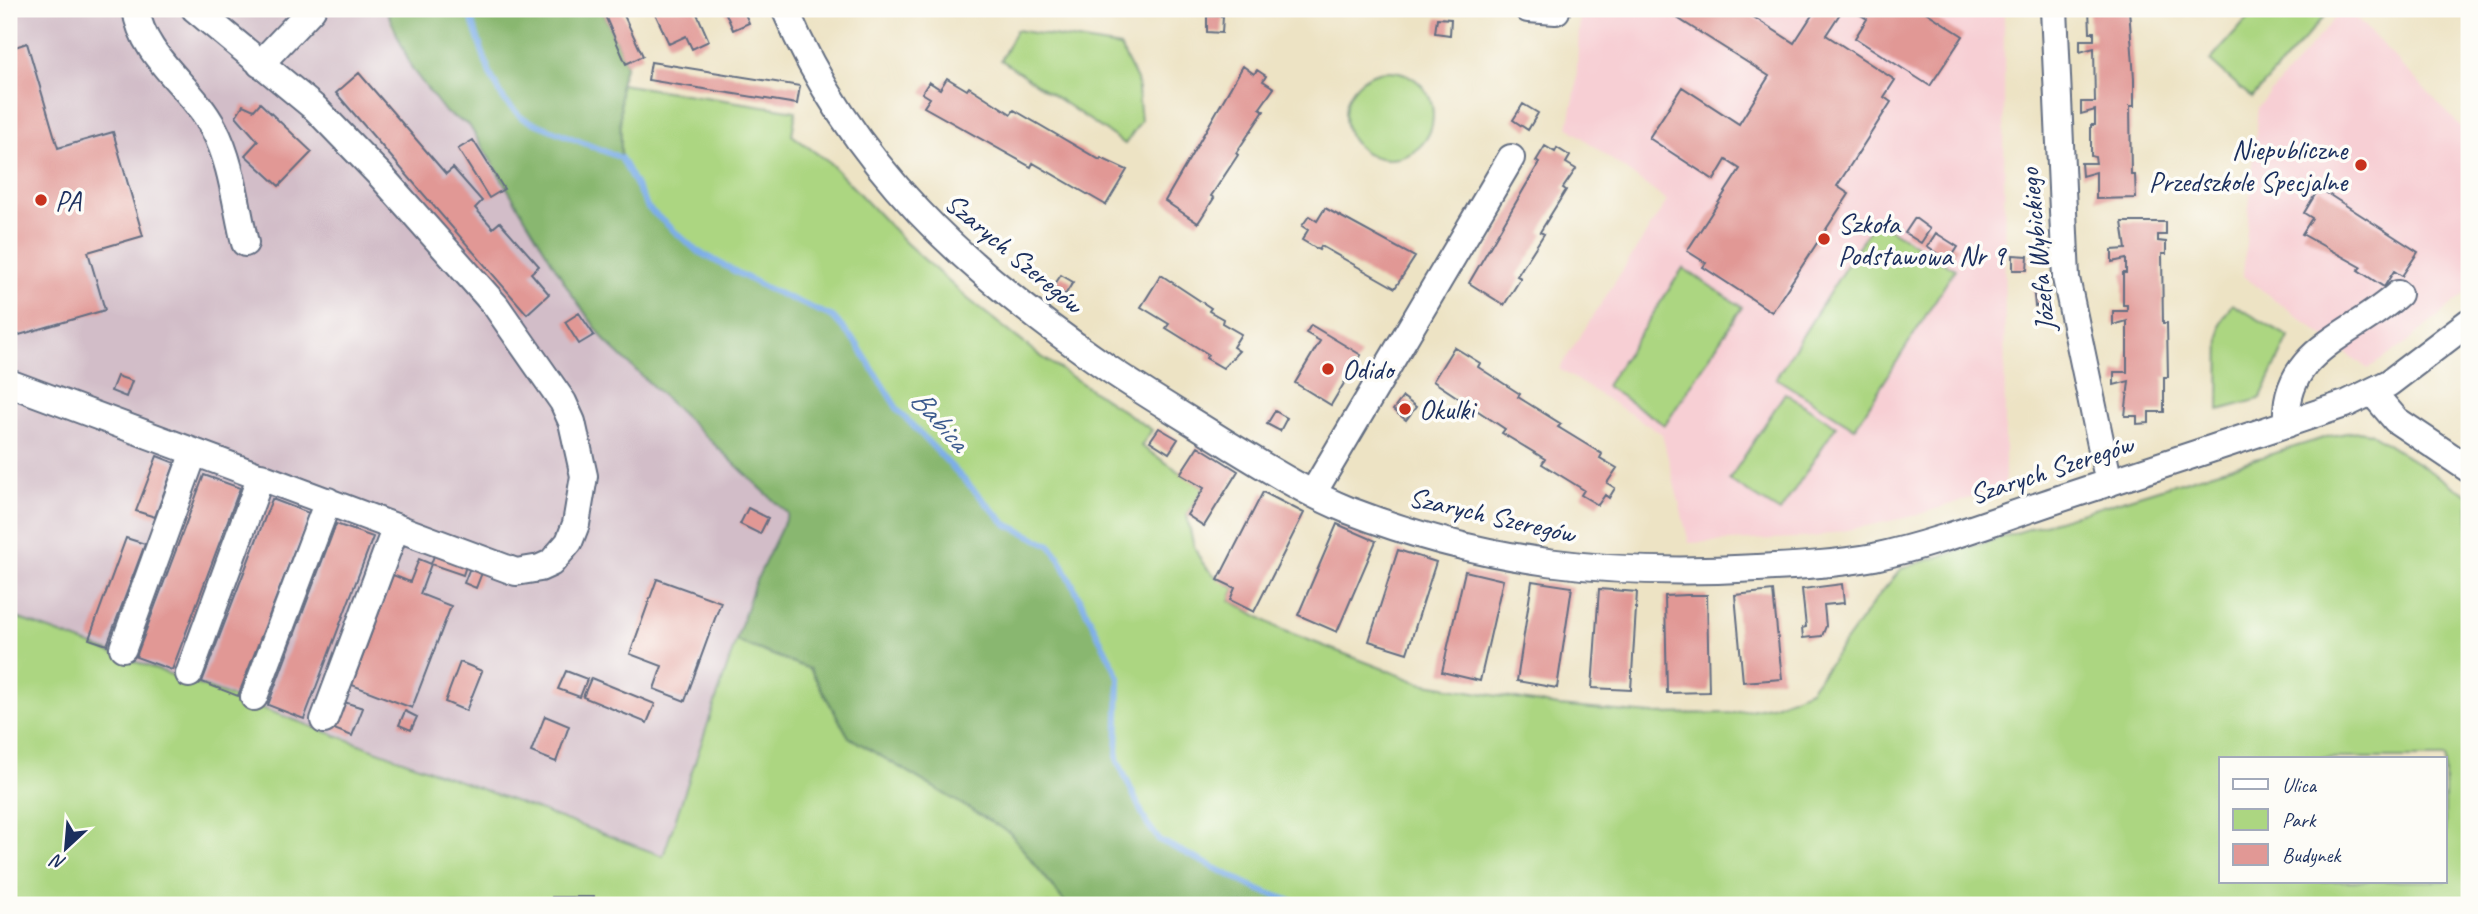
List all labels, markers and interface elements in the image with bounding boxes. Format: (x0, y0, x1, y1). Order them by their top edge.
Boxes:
place label: Niepubliczne Przedszkole Specjalne (2149, 132, 2349, 199)
marker: Niepubliczne Przedszkole Specjalne (2353, 157, 2369, 173)
street label: Józefa Wybickiego (2011, 165, 2063, 335)
place label: PA (55, 183, 83, 218)
street label: Szarych Szeregów (938, 185, 1092, 322)
marker: PA (33, 192, 49, 208)
place label: Szkoła Podstawowa Nr 9 (1838, 206, 2008, 273)
marker: Szkoła Podstawowa Nr 9 (1816, 231, 1832, 247)
place label: Odido (1342, 352, 1396, 387)
marker: Odido (1320, 361, 1336, 377)
water label: Babica (902, 381, 980, 462)
place label: Okulki (1419, 392, 1478, 427)
marker: Okulki (1397, 401, 1413, 417)
street label: Szarych Szeregów (1965, 425, 2139, 512)
street label: Szarych Szeregów (1406, 479, 1581, 552)
legend (2219, 757, 2446, 883)
text: Ulica (2282, 772, 2318, 798)
text: Park (2282, 807, 2317, 833)
north arrow (32, 813, 102, 883)
text: Budynek (2282, 842, 2342, 868)
text: N (46, 848, 70, 876)

